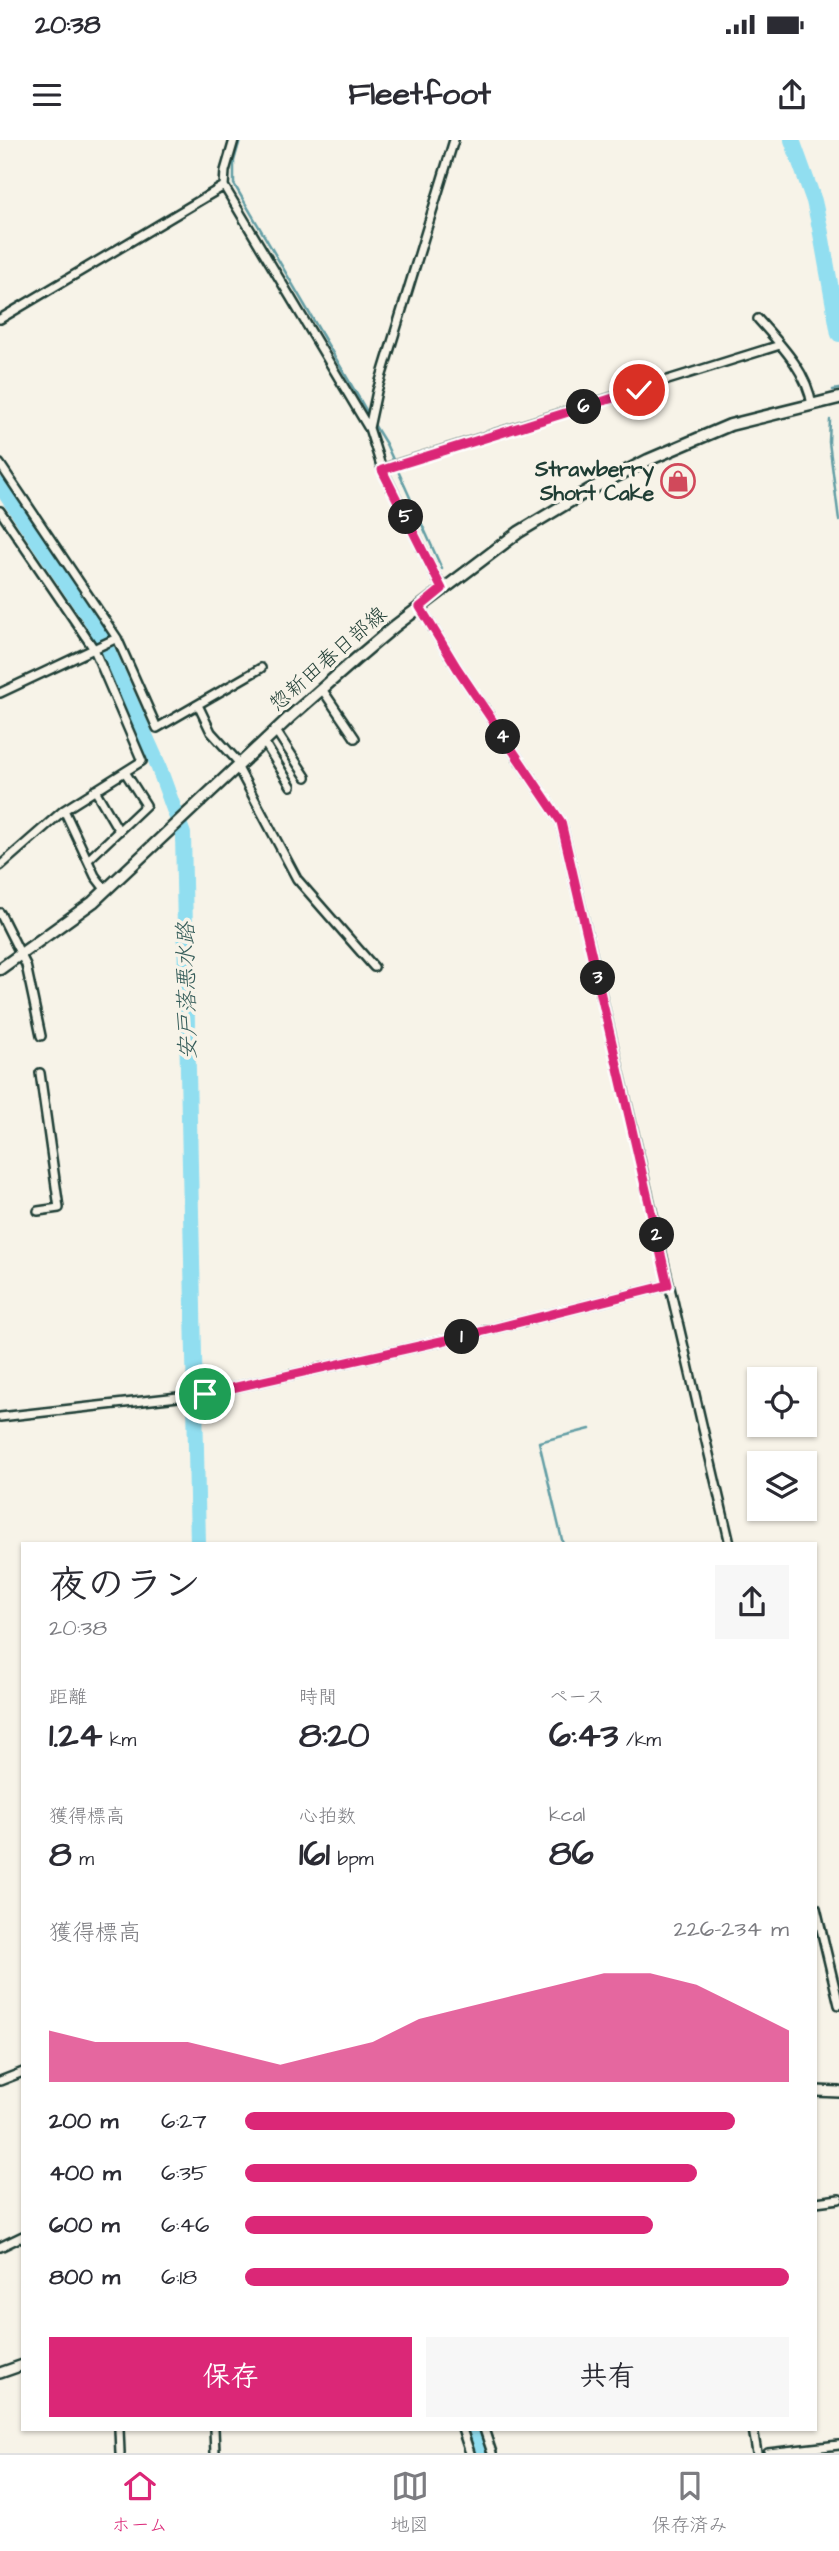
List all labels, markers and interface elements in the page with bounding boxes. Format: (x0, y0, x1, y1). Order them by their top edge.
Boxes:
text: 20:38 (35, 7, 101, 43)
text: Fleetfoot (348, 72, 491, 117)
icon: menu (28, 76, 66, 114)
icon: share (773, 76, 811, 114)
pin (609, 360, 669, 420)
icon: check (620, 371, 658, 409)
pin: 6 (566, 390, 602, 424)
text: 6 (578, 393, 589, 420)
place label: Strawberry Short Cake (534, 455, 655, 508)
shop icon: Strawberry Short Cake (659, 462, 697, 500)
pin: 5 (388, 500, 424, 534)
text: 5 (399, 503, 412, 530)
street label: 惣新田春日部線 (263, 600, 393, 718)
pin: 4 (486, 720, 520, 754)
text: 4 (496, 723, 509, 750)
water label: 安戸落悪水路 (170, 920, 204, 1060)
pin: 3 (580, 960, 616, 996)
text: 3 (593, 964, 602, 991)
pin: 2 (640, 1218, 674, 1252)
text: 2 (651, 1221, 662, 1248)
pin: 1 (444, 1320, 480, 1354)
text: 1 (460, 1323, 463, 1350)
pin (175, 1364, 235, 1424)
map controls (747, 1367, 817, 1521)
button: locate (747, 1367, 817, 1437)
icon: arrive (186, 1375, 224, 1413)
button: layers (747, 1451, 817, 1521)
text: 夜のラン (49, 1560, 201, 1612)
button: share (715, 1565, 789, 1639)
text: 20:38 (49, 1612, 107, 1644)
text: 距離 (49, 1684, 87, 1711)
text: 時間 (299, 1684, 337, 1711)
text: ペース (549, 1684, 605, 1711)
text: 1.24 (49, 1711, 102, 1760)
text: 8:20 (299, 1711, 370, 1760)
text: 6:43 (549, 1711, 618, 1760)
text: km (102, 1727, 136, 1754)
text: /km (618, 1727, 661, 1754)
text: kcal (549, 1802, 585, 1829)
text: 獲得標高 (49, 1803, 125, 1830)
text: 心拍数 (299, 1803, 356, 1830)
text: 86 (549, 1829, 594, 1878)
text: 8 (49, 1830, 72, 1879)
text: 161 (299, 1830, 330, 1879)
text: m (72, 1846, 94, 1873)
text: bpm (330, 1846, 374, 1873)
text: 226–234 m (673, 1913, 789, 1945)
text: 獲得標高 (49, 1917, 141, 1949)
text: 200 m (49, 2105, 118, 2137)
text: 6:27 (161, 2105, 207, 2137)
text: 400 m (49, 2157, 121, 2189)
text: 6:35 (161, 2157, 207, 2189)
text: 600 m (49, 2209, 120, 2241)
text: 6:46 (161, 2209, 209, 2241)
text: 800 m (49, 2261, 120, 2293)
text: 6:18 (161, 2261, 197, 2293)
button: 保存 (49, 2337, 412, 2417)
button: 共有 (426, 2337, 789, 2417)
tab: ホーム (111, 2467, 168, 2539)
tab: 地図 (391, 2467, 429, 2539)
tab: 保存済み (652, 2467, 728, 2539)

